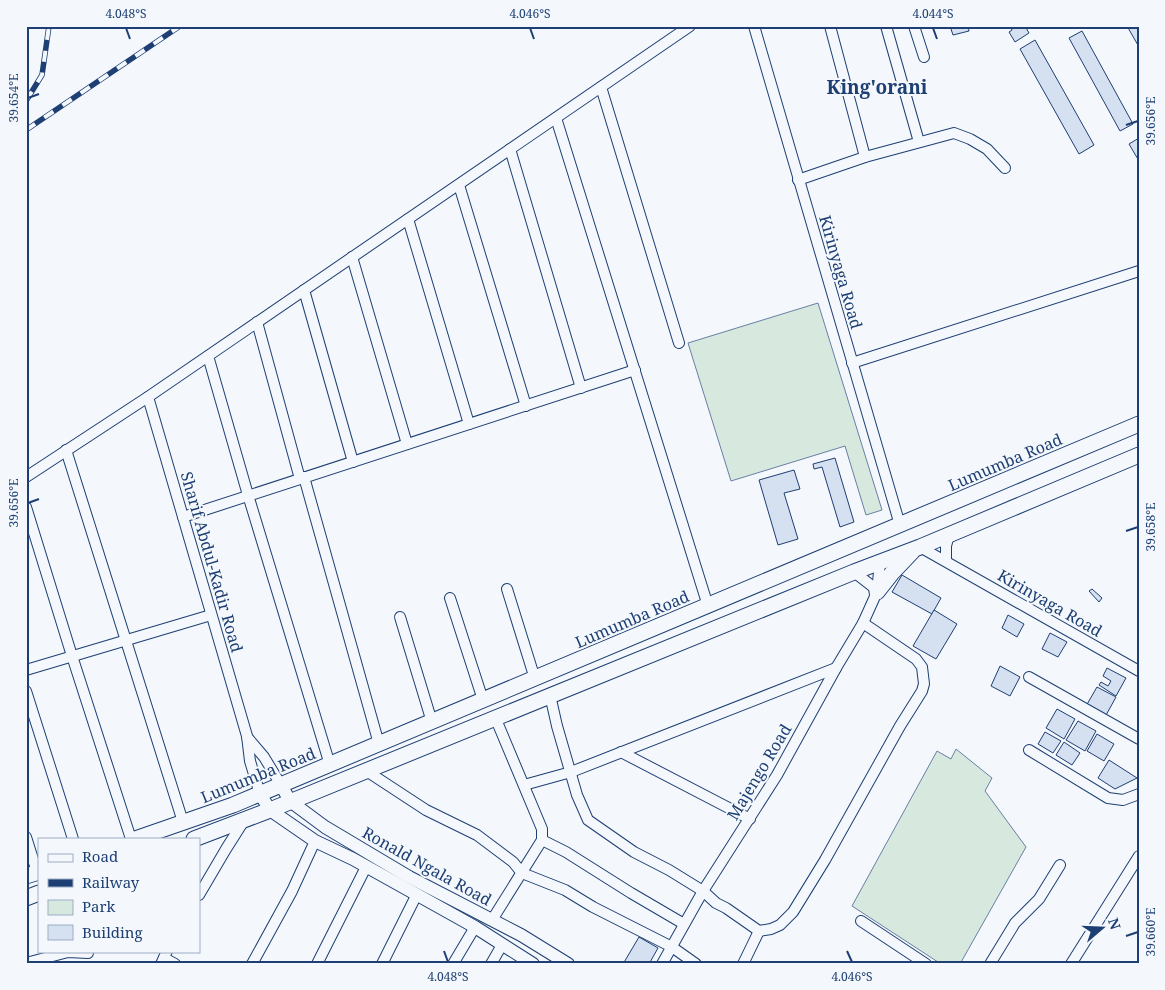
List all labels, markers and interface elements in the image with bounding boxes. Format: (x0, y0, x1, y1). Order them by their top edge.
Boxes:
text: 4.048°S (105, 5, 147, 22)
text: 4.046°S (509, 5, 551, 22)
text: 4.044°S (912, 5, 954, 22)
text: 39.654°E (5, 74, 22, 122)
district label: King'orani (826, 74, 928, 100)
text: 39.656°E (1142, 97, 1159, 145)
street label: Kirinyaga Road (814, 213, 868, 332)
street label: Lumumba Road (945, 428, 1066, 496)
street label: Sharif Abdul-Kadir Road (176, 469, 248, 655)
text: 39.656°E (5, 479, 22, 527)
text: 39.658°E (1142, 503, 1159, 551)
street label: Kirinyaga Road (994, 564, 1106, 642)
street label: Lumumba Road (572, 585, 693, 653)
street label: Majengo Road (722, 720, 796, 824)
street label: Lumumba Road (197, 742, 319, 808)
street label: Ronald Ngala Road (358, 821, 496, 911)
legend (38, 838, 200, 952)
text: Road (82, 846, 118, 866)
text: Railway (82, 872, 140, 892)
text: Park (82, 896, 116, 916)
north arrow (1078, 902, 1128, 952)
text: 39.660°E (1142, 908, 1159, 956)
text: N (1104, 915, 1126, 932)
text: Building (82, 922, 143, 942)
text: 4.048°S (427, 968, 469, 985)
text: 4.046°S (831, 968, 873, 985)

